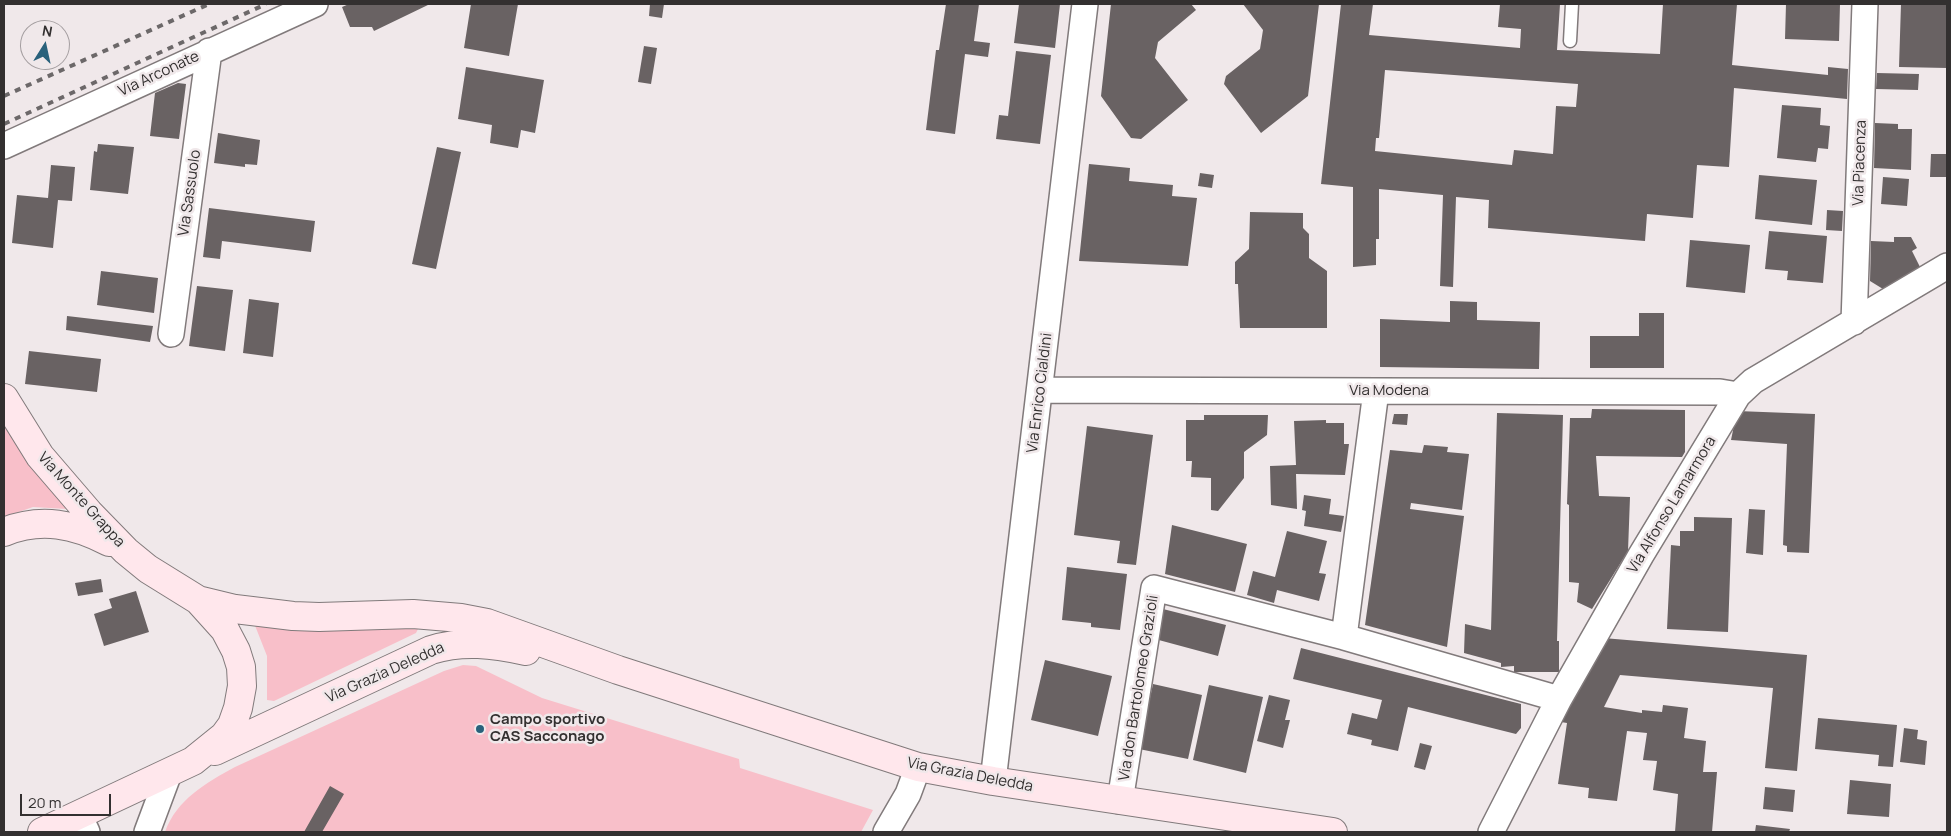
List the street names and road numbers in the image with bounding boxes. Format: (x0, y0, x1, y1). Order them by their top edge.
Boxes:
street label: Via Arconate (116, 47, 202, 101)
street label: Via Piacenza (1850, 120, 1870, 206)
street label: Via Sassuolo (175, 149, 205, 237)
street label: Via Enrico Cialdini (1024, 332, 1056, 454)
street label: Via Modena (1349, 382, 1429, 400)
street label: Via Alfonso Lamarmora (1624, 433, 1720, 577)
street label: Via Monte Grappa (34, 449, 128, 551)
street label: Via don Bartolomeo Grazioli (1115, 594, 1163, 782)
street label: Via Grazia Deledda (323, 639, 447, 707)
street label: Via Grazia Deledda (906, 754, 1034, 796)

